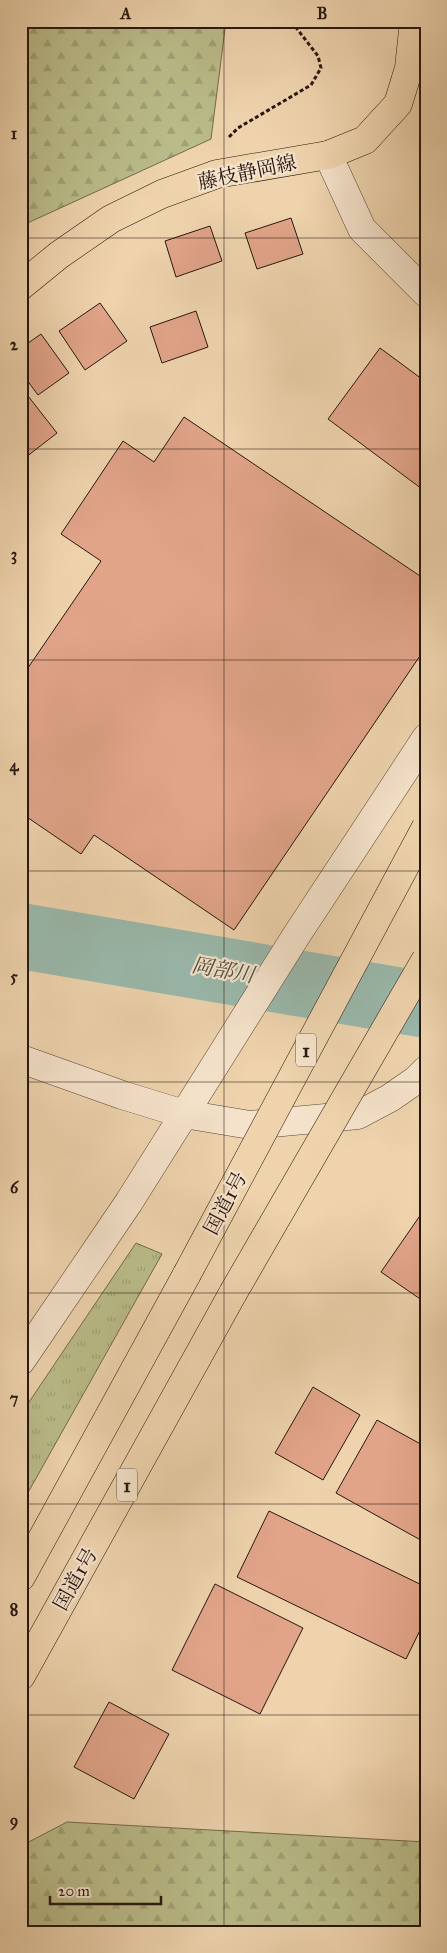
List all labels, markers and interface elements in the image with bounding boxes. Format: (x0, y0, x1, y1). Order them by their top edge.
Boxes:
text: A (120, 4, 132, 23)
text: B (317, 4, 327, 23)
text: 1 (11, 124, 18, 143)
street label: 藤枝静岡線 (196, 150, 298, 194)
text: 2 (10, 335, 19, 354)
text: 3 (11, 545, 17, 565)
text: 4 (10, 756, 20, 776)
water label: 岡部川 (190, 952, 258, 989)
text: 5 (10, 967, 18, 986)
road number: 1 (296, 1034, 316, 1066)
street label: 国道1号 (198, 1167, 252, 1239)
text: 6 (10, 1178, 19, 1197)
text: 7 (10, 1389, 19, 1408)
road number: 1 (117, 1468, 137, 1502)
street label: 国道1号 (48, 1543, 102, 1615)
text: 8 (10, 1600, 18, 1619)
text: 9 (10, 1811, 18, 1831)
scale bar (50, 1873, 161, 1905)
text: 20 m (58, 1882, 90, 1900)

